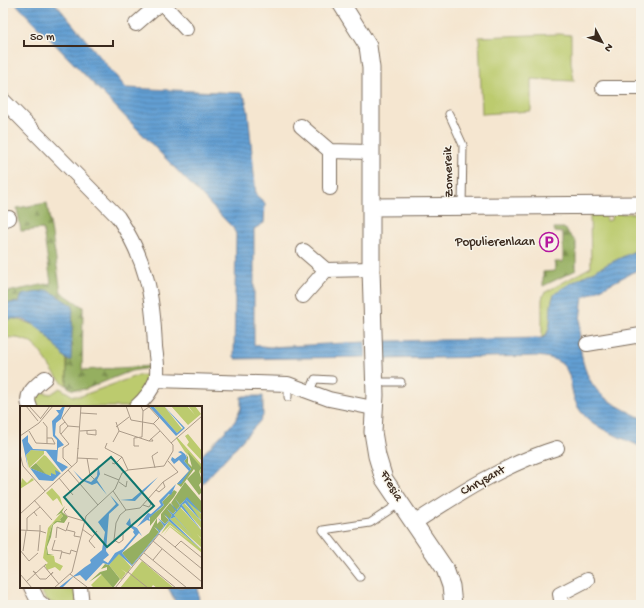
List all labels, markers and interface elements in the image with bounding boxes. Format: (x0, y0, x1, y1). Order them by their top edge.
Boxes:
scale bar (24, 22, 113, 48)
north arrow (582, 22, 622, 62)
text: 50 m (30, 31, 55, 45)
text: N (601, 41, 615, 54)
street label: Zomereik (441, 145, 457, 198)
parking icon: Populierenlaan (538, 231, 560, 253)
place label: Populierenlaan (454, 235, 536, 250)
inset map (20, 406, 202, 588)
street label: Chrysant (458, 462, 509, 499)
street label: Fresia (376, 467, 406, 505)

